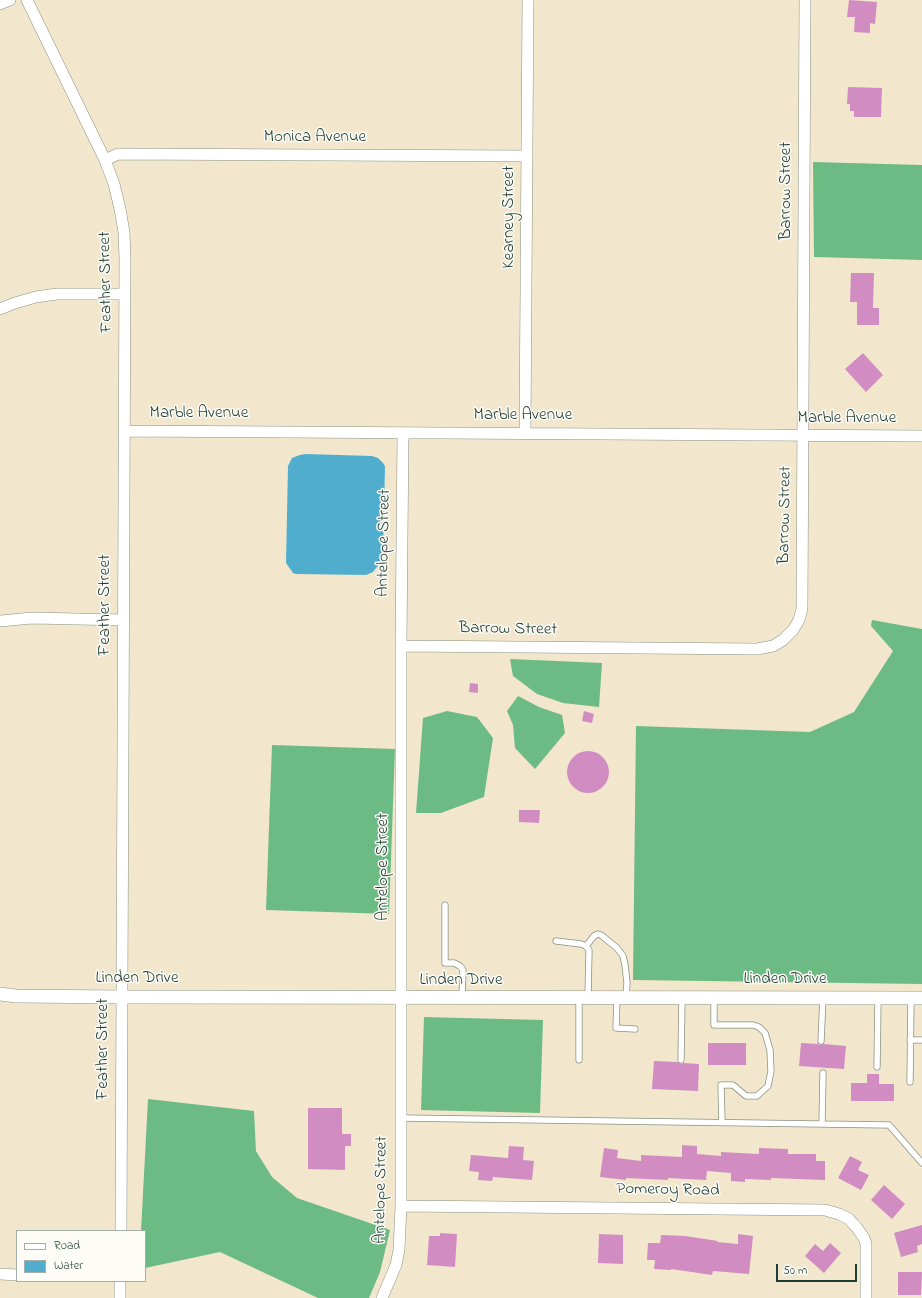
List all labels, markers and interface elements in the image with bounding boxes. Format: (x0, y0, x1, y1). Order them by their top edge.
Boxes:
street label: Monica Avenue (264, 128, 366, 148)
street label: Barrow Street (777, 142, 797, 240)
street label: Kearney Street (500, 166, 520, 268)
street label: Feather Street (96, 231, 118, 333)
street label: Marble Avenue (150, 404, 248, 424)
street label: Marble Avenue (474, 406, 572, 426)
street label: Marble Avenue (798, 409, 896, 429)
street label: Barrow Street (775, 466, 797, 564)
street label: Antelope Street (374, 489, 396, 597)
street label: Feather Street (96, 554, 116, 656)
street label: Barrow Street (459, 619, 557, 641)
street label: Antelope Street (374, 813, 394, 921)
street label: Linden Drive (95, 969, 179, 989)
street label: Linden Drive (743, 970, 827, 990)
street label: Linden Drive (419, 971, 503, 991)
street label: Feather Street (94, 998, 114, 1100)
street label: Antelope Street (371, 1136, 393, 1244)
street label: Pomeroy Road (616, 1180, 720, 1202)
legend (16, 1230, 146, 1282)
text: Road (54, 1237, 80, 1255)
scale bar (778, 1256, 859, 1282)
text: Water (54, 1257, 83, 1275)
text: 50 m (783, 1262, 807, 1280)

